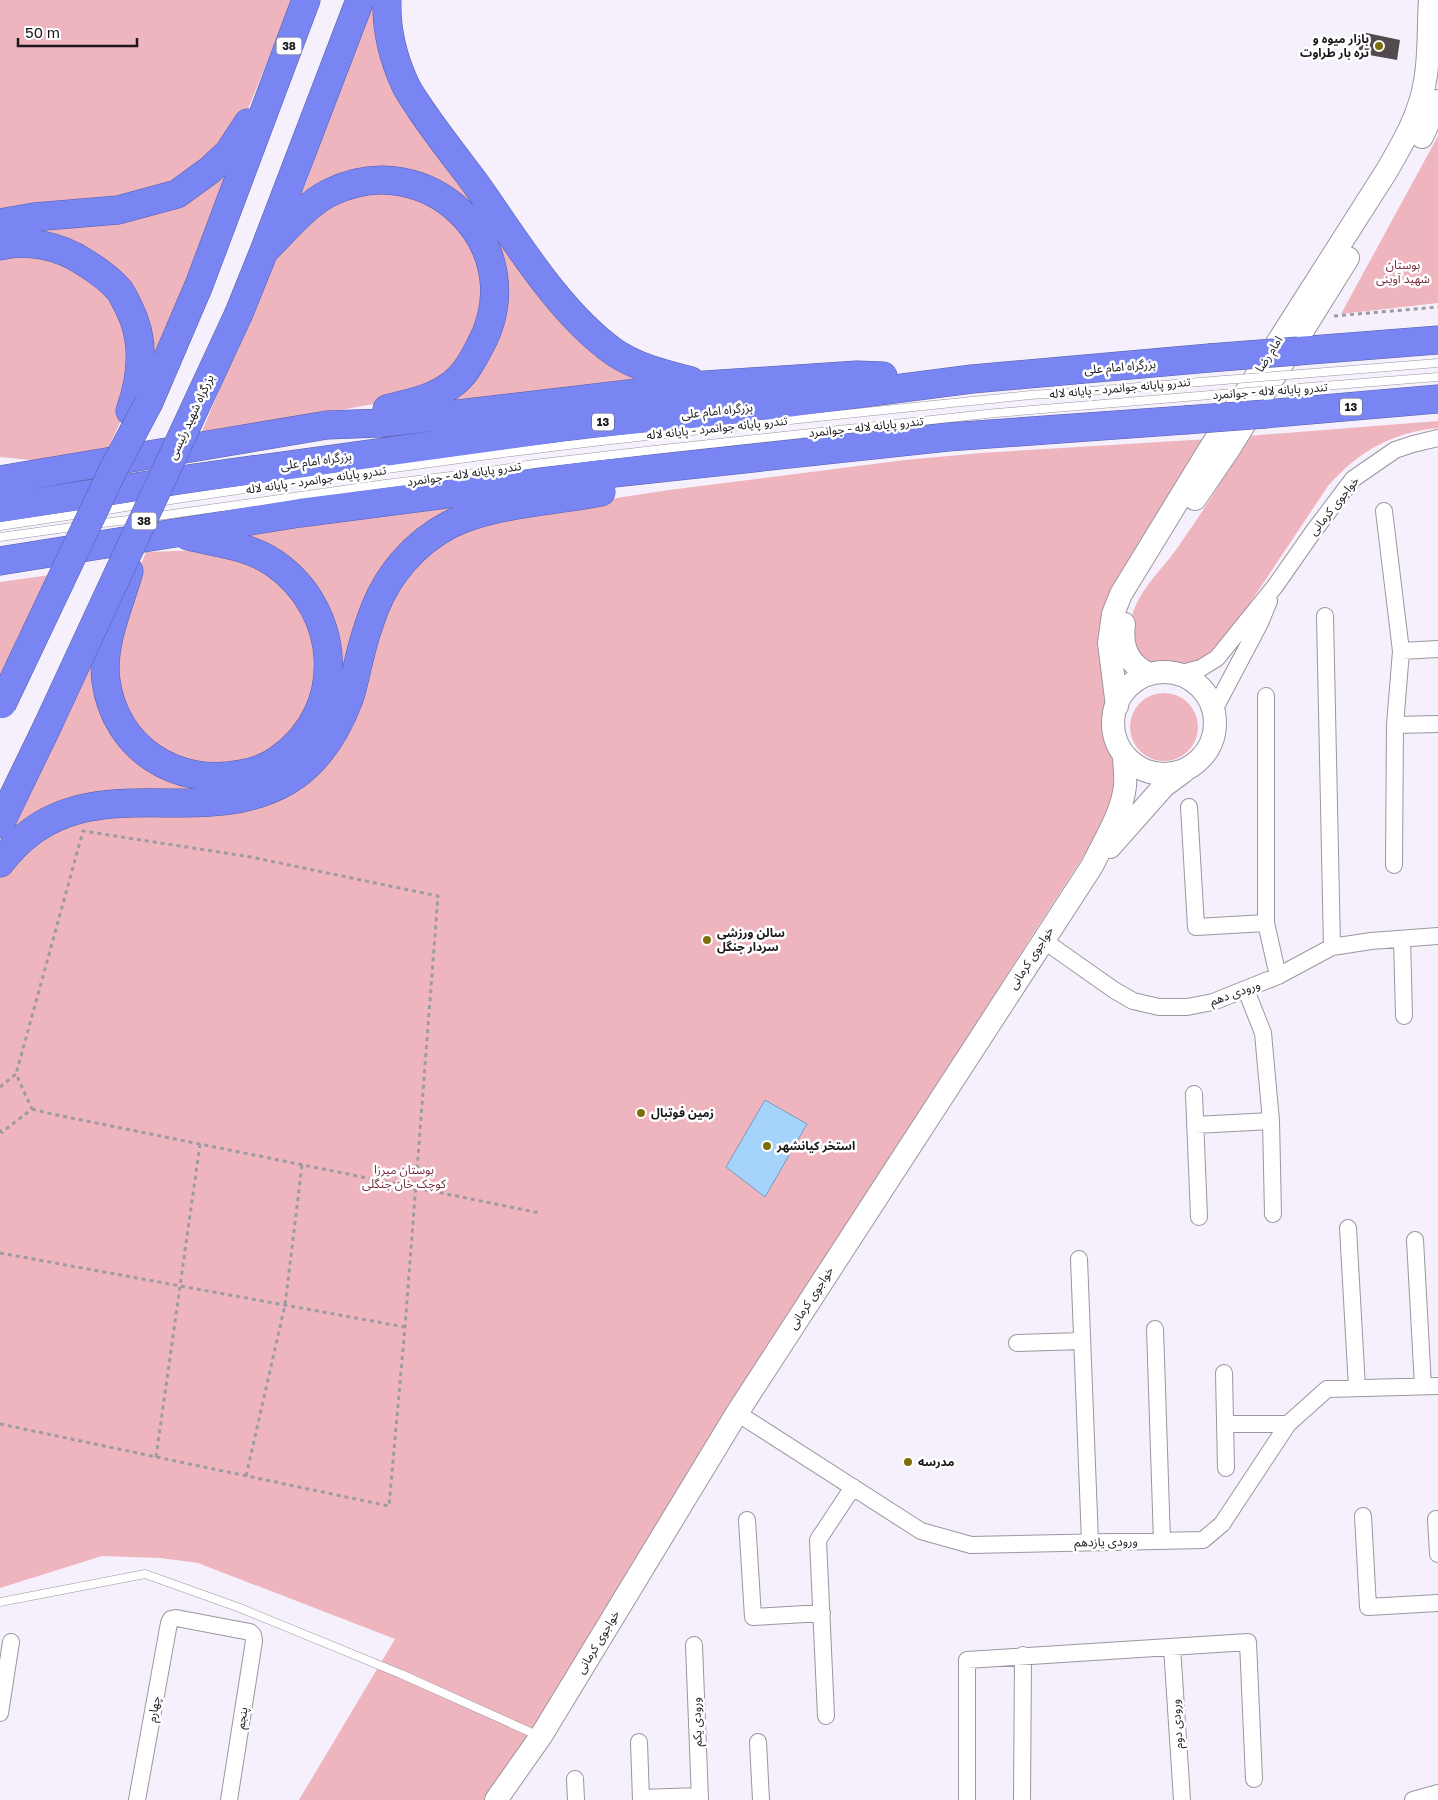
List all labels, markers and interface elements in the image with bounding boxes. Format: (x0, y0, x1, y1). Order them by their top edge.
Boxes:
scale bar (18, 15, 136, 47)
text: 50 m (25, 23, 60, 41)
place label: بازار میوه و تره‌ بار طراوت (1300, 31, 1370, 60)
road number: 38 (276, 37, 302, 54)
marker: بازار میوه و تره‌ بار طراوت (1373, 40, 1385, 52)
park label: بوستان شهید آوینی (1376, 257, 1430, 286)
street label: امام رضا (1252, 333, 1287, 376)
street label: بزرگراه امام علی (1083, 356, 1157, 379)
street label: بزرگراه شهید رئیسی (164, 372, 217, 462)
street label: تندرو پایانه جوانمرد - پایانه لاله (1049, 374, 1192, 402)
street label: تندرو پایانه لاله - جوانمرد (1212, 379, 1329, 403)
road number: 13 (1340, 398, 1362, 416)
street label: بزرگراه امام علی (680, 399, 754, 424)
street label: تندرو پایانه جوانمرد - پایانه لاله (646, 413, 789, 443)
street label: تندرو پایانه لاله - جوانمرد (808, 413, 925, 441)
road number: 13 (592, 414, 614, 431)
street label: بزرگراه امام علی (279, 448, 353, 475)
street label: تندرو پایانه لاله - جوانمرد (406, 458, 523, 490)
street label: تندرو پایانه جوانمرد - پایانه لاله (245, 462, 388, 498)
street label: خواجوی کرمانی (1305, 473, 1362, 538)
road number: 38 (132, 512, 156, 530)
street label: خواجوی کرمانی (1005, 924, 1056, 992)
place label: سالن ورزشی سردار جنگل (717, 925, 785, 954)
marker: سالن ورزشی سردار جنگل (701, 934, 713, 946)
street label: ورودی دهم (1208, 977, 1263, 1010)
place label: زمین فوتبال (651, 1105, 714, 1120)
marker: زمین فوتبال (635, 1107, 647, 1119)
place label: استخر کیانشهر (776, 1138, 855, 1153)
marker: استخر کیانشهر (761, 1140, 773, 1152)
park label: بوستان میرزا کوچک خان جنگلی (362, 1162, 447, 1192)
street label: خواجوی کرمانی (785, 1264, 836, 1332)
place label: مدرسه (918, 1454, 954, 1469)
marker: مدرسه (902, 1456, 914, 1468)
street label: ورودی یازدهم (1074, 1533, 1138, 1552)
street label: خواجوی کرمانی (573, 1607, 622, 1676)
street label: چهارم (144, 1695, 165, 1724)
street label: ورودی یکم (688, 1697, 707, 1747)
street label: ورودی دوم (1167, 1698, 1188, 1749)
street label: پنجم (232, 1706, 253, 1730)

